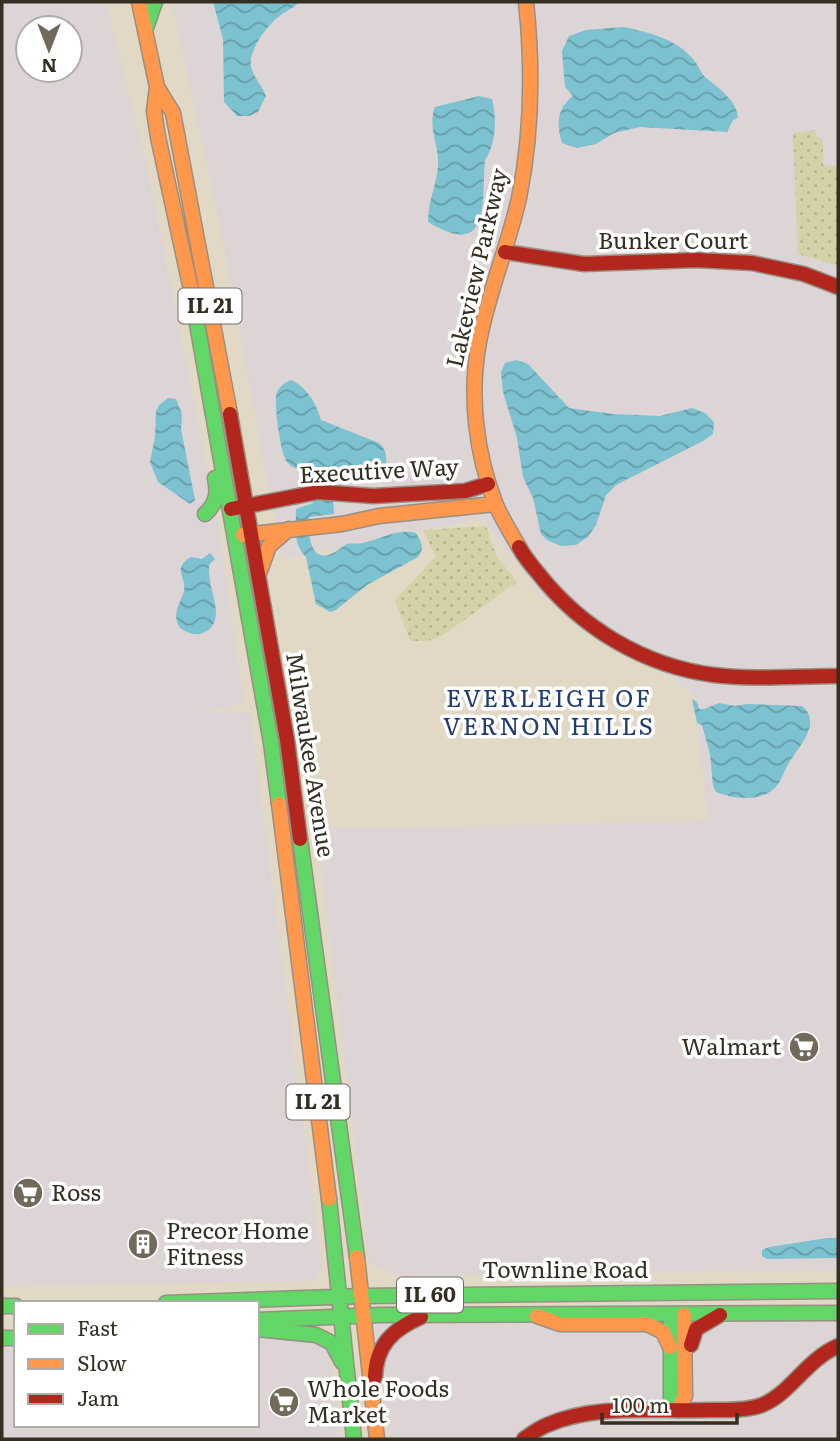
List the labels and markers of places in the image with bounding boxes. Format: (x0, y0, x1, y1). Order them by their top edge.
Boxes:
place label: Walmart (682, 1028, 782, 1062)
supermarket icon: Walmart (787, 1030, 821, 1064)
place label: Ross (51, 1174, 101, 1208)
supermarket icon: Ross (11, 1176, 45, 1210)
place label: Precor Home Fitness (166, 1212, 309, 1272)
building icon: Precor Home Fitness (126, 1227, 160, 1261)
place label: Whole Foods Market (307, 1370, 449, 1430)
supermarket icon: Whole Foods Market (267, 1385, 301, 1419)

